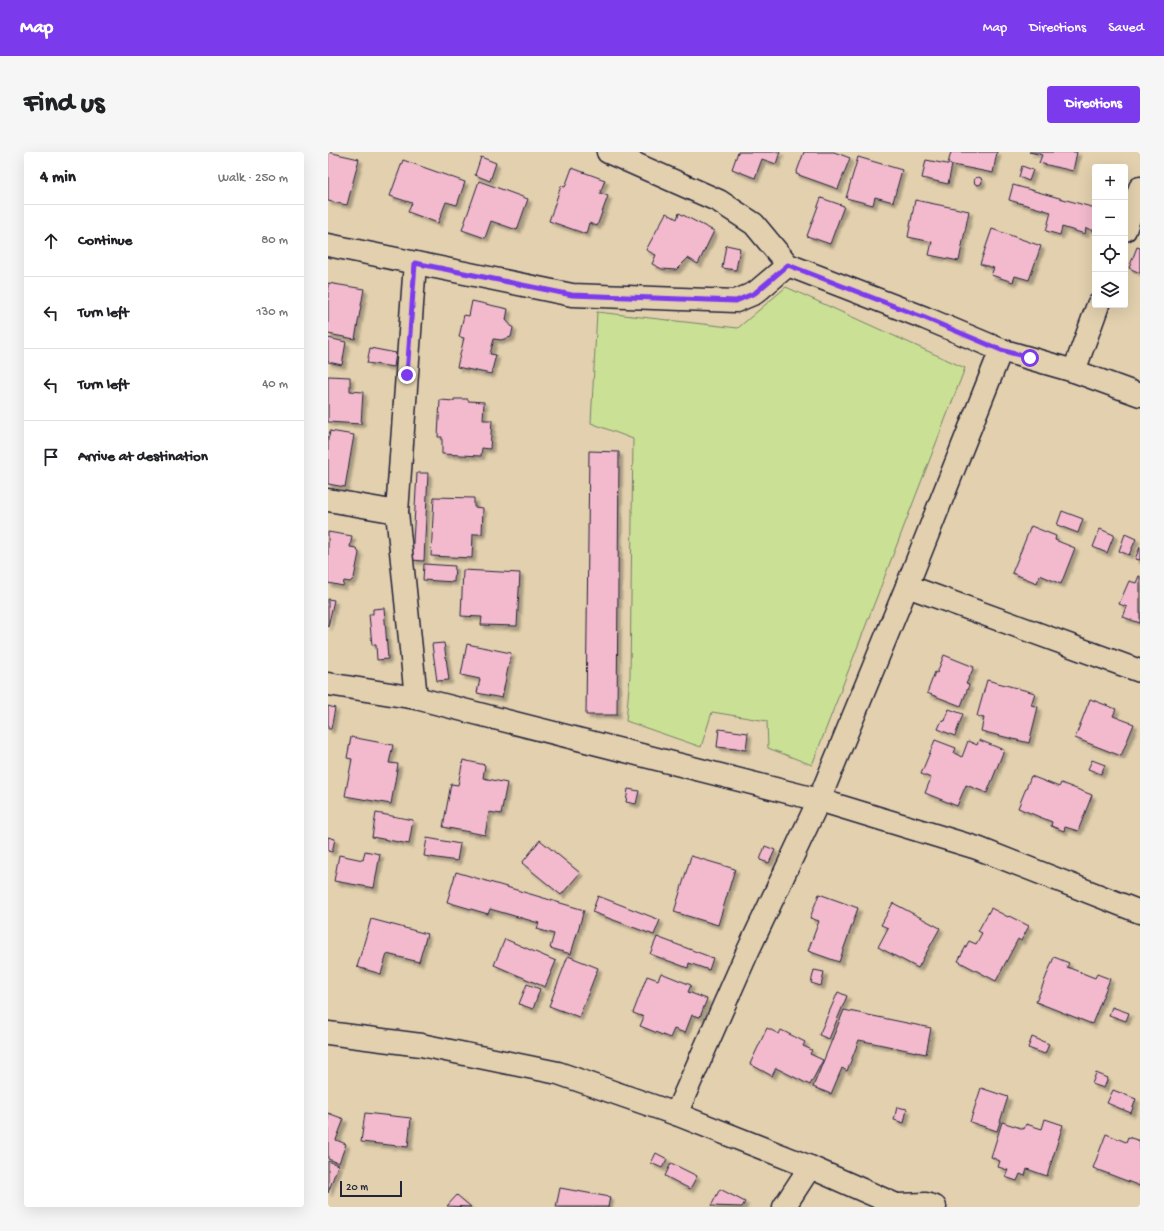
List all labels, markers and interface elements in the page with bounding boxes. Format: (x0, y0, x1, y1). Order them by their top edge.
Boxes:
text: Map (20, 17, 53, 40)
text: Map (983, 20, 1007, 37)
text: Directions (1029, 20, 1086, 37)
text: Saved (1108, 20, 1144, 37)
button: Directions (1047, 86, 1140, 123)
text: Find us (24, 88, 104, 121)
map controls (1092, 164, 1128, 308)
button: + (1092, 164, 1128, 200)
text: 4 min (40, 168, 76, 188)
text: Walk · 250 m (218, 171, 288, 186)
button: − (1092, 200, 1128, 236)
icon: ahead (40, 230, 62, 252)
text: Continue (78, 232, 132, 250)
text: 80 m (261, 233, 288, 248)
button: locate (1092, 236, 1128, 272)
button: layers (1092, 272, 1128, 308)
icon: left (40, 302, 62, 324)
text: Turn left (78, 304, 129, 322)
text: 130 m (256, 305, 288, 320)
route start (1021, 349, 1039, 367)
route end (398, 366, 416, 384)
icon: left (40, 374, 62, 396)
text: Turn left (78, 376, 129, 394)
text: 40 m (262, 377, 288, 392)
icon: arrive (40, 446, 62, 468)
text: Arrive at destination (78, 448, 208, 466)
scale bar (340, 1179, 402, 1198)
text: 20 m (346, 1182, 368, 1194)

